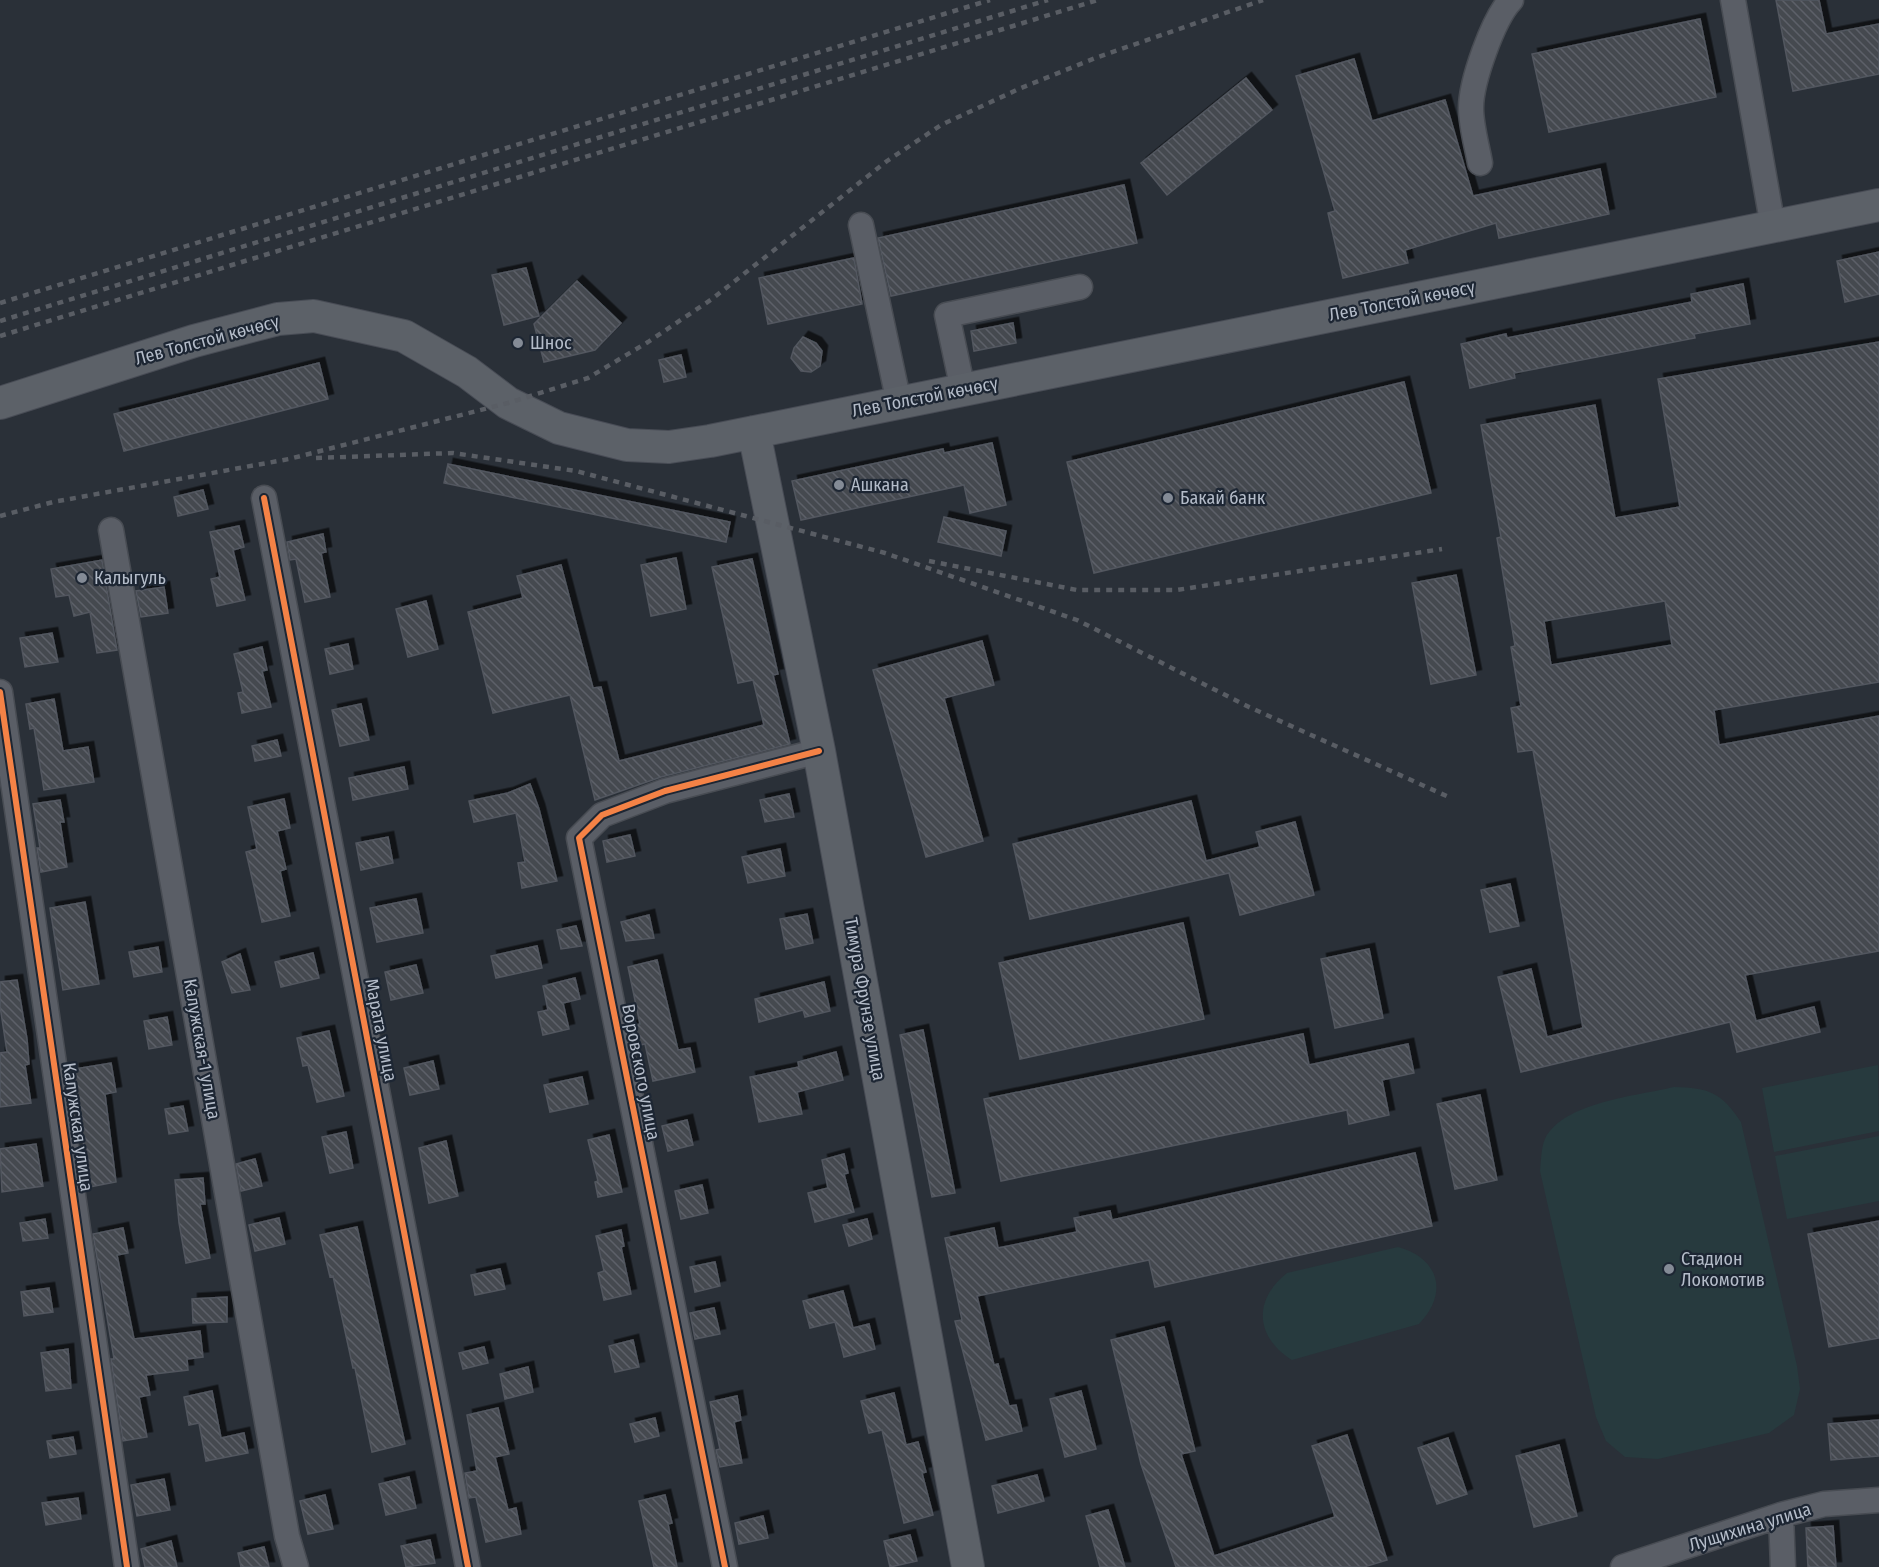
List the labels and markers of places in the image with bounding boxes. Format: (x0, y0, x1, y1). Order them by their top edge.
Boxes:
place label: Шнос (530, 332, 572, 354)
marker: Шнос (511, 336, 525, 350)
place label: Ашкана (851, 474, 909, 496)
marker: Ашкана (832, 478, 846, 492)
place label: Бакай банк (1180, 487, 1266, 509)
marker: Бакай банк (1161, 491, 1175, 505)
place label: Калыгуль (94, 567, 166, 589)
marker: Калыгуль (75, 571, 89, 585)
place label: Стадион Локомотив (1681, 1248, 1765, 1291)
marker: Стадион Локомотив (1662, 1262, 1676, 1276)

